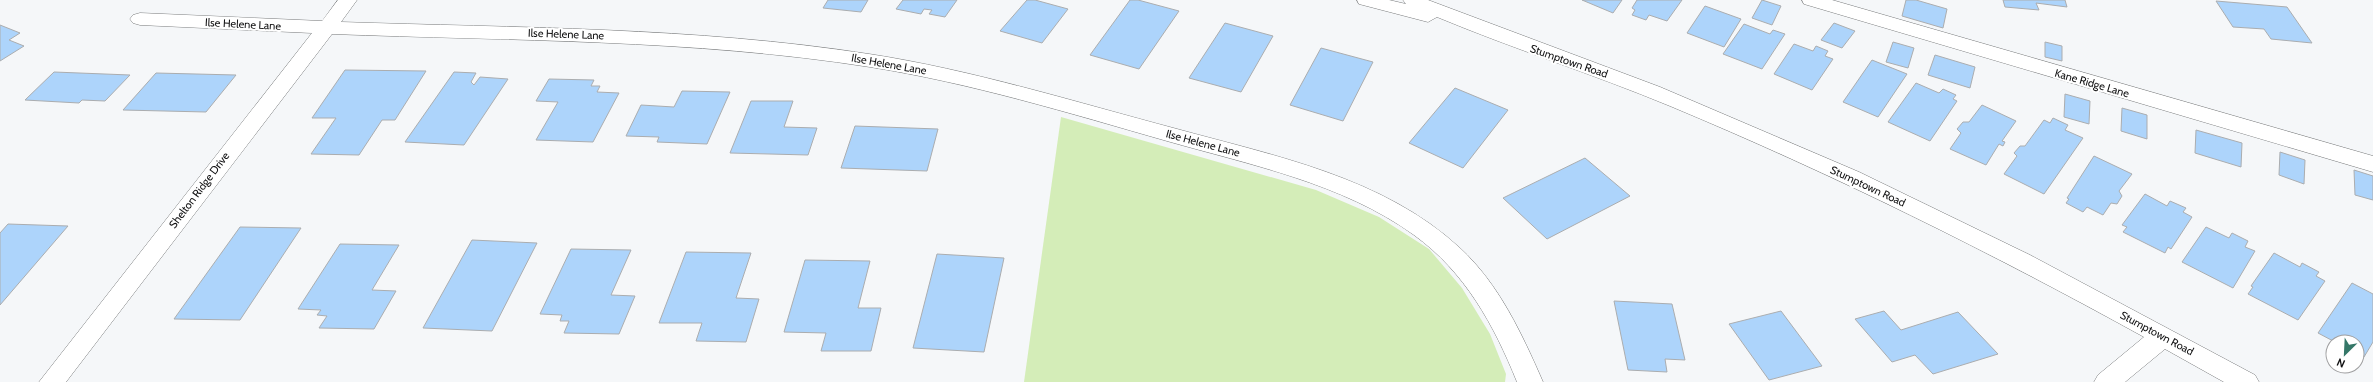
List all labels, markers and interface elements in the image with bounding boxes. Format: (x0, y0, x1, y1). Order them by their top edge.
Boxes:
street label: Ilse Helene Lane (205, 15, 282, 33)
street label: Ilse Helene Lane (528, 26, 605, 42)
street label: Stumptown Road (1528, 41, 1610, 81)
street label: Ilse Helene Lane (850, 50, 928, 78)
street label: Kane Ridge Lane (2053, 66, 2131, 100)
street label: Ilse Helene Lane (1164, 126, 1242, 160)
street label: Shelton Ridge Drive (166, 149, 233, 231)
street label: Stumptown Road (1828, 162, 1908, 210)
street label: Stumptown Road (2118, 308, 2196, 358)
north arrow (2325, 334, 2365, 374)
text: N (2335, 355, 2347, 371)

